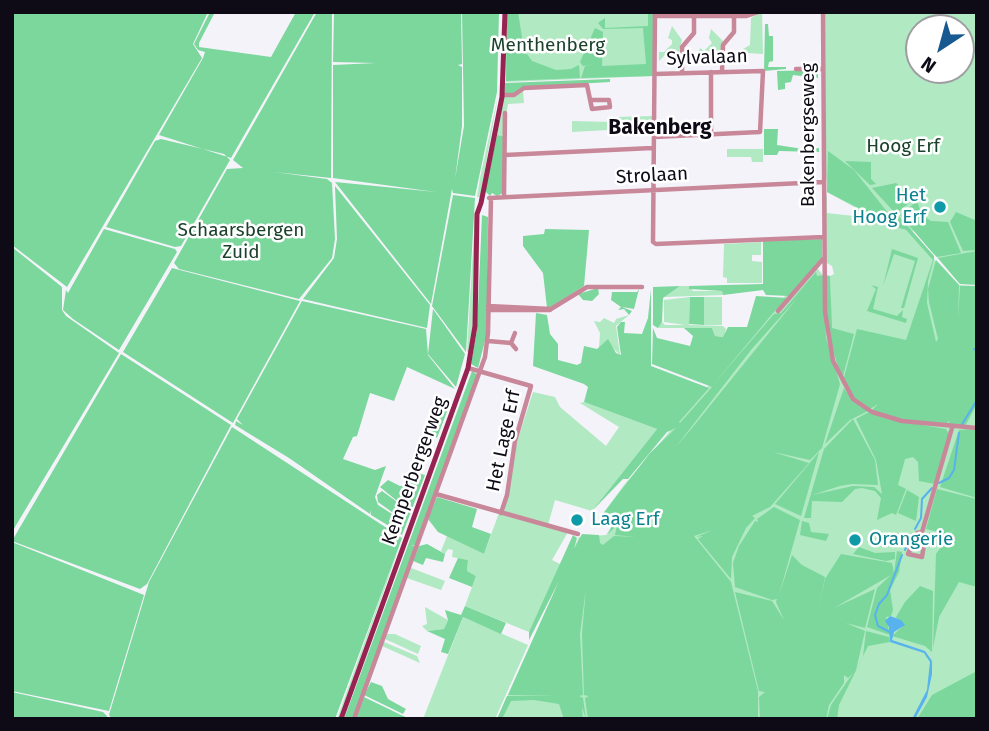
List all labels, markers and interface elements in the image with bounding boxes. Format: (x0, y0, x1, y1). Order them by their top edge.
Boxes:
north arrow (905, 14, 975, 84)
park label: Menthenberg (491, 35, 605, 57)
street label: Sylvalaan (666, 45, 748, 71)
text: N (917, 52, 940, 78)
street label: Bakenbergseweg (798, 63, 820, 207)
district label: Bakenberg (608, 115, 712, 141)
park label: Hoog Erf (866, 136, 940, 158)
street label: Strolaan (615, 163, 689, 189)
place label: Het Hoog Erf (852, 185, 926, 229)
marker: Het Hoog Erf (932, 199, 948, 215)
park label: Schaarsbergen Zuid (178, 220, 304, 264)
street label: Het Lage Erf (482, 388, 526, 494)
street label: Kemperbergerweg (378, 394, 452, 548)
place label: Laag Erf (591, 509, 659, 531)
marker: Laag Erf (569, 512, 585, 528)
place label: Orangerie (869, 529, 953, 551)
marker: Orangerie (847, 532, 863, 548)

